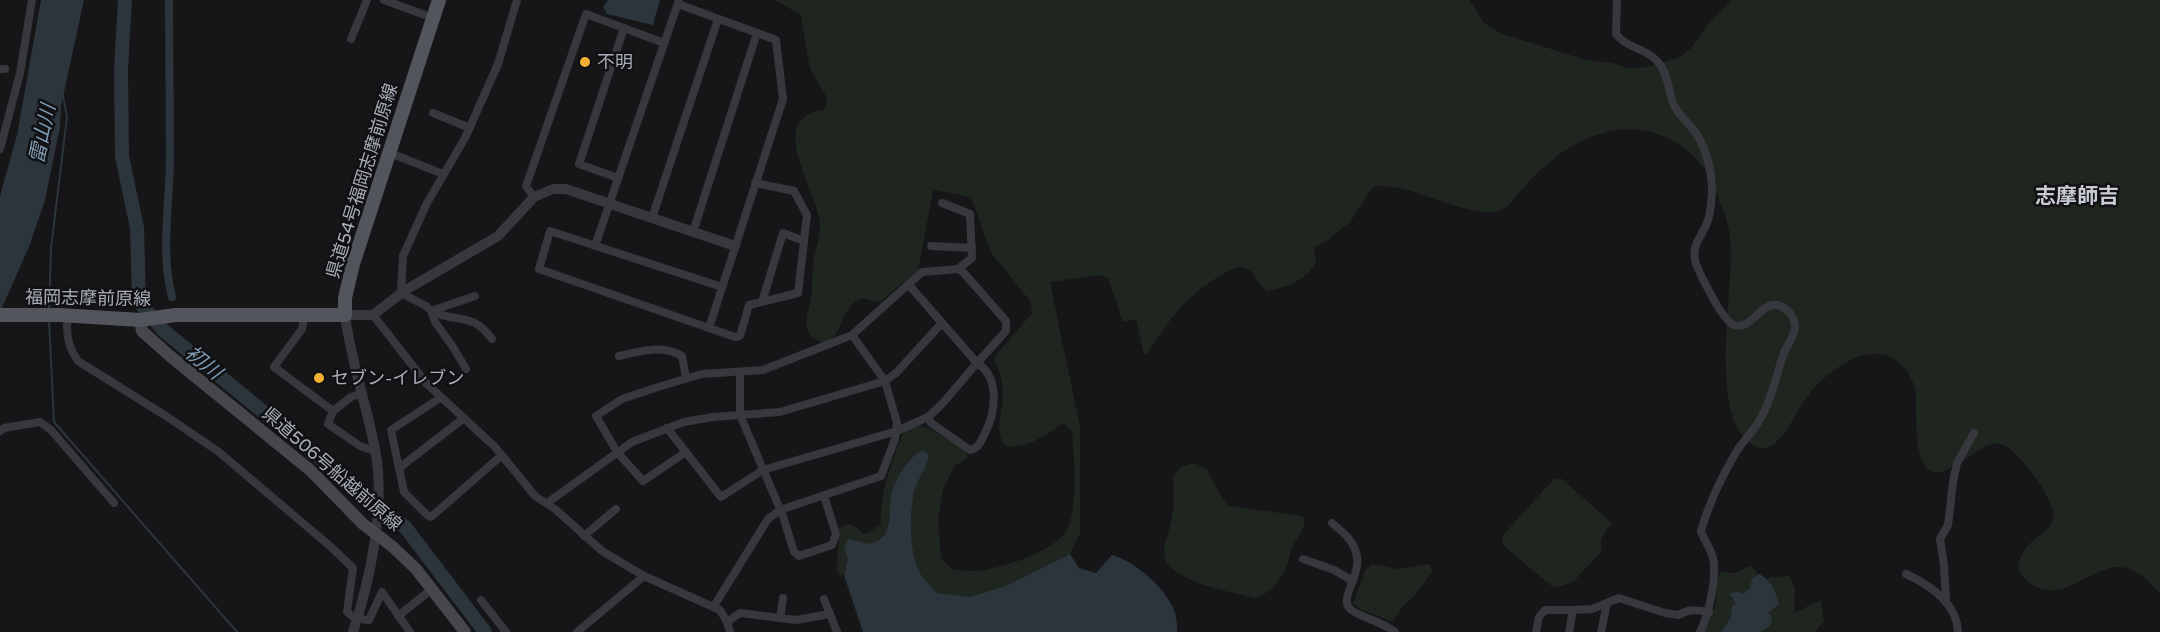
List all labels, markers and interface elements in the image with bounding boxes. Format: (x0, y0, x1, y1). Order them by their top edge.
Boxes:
place label: 不明 (597, 51, 633, 73)
marker: 不明 (578, 55, 592, 69)
street label: 県道54号福岡志摩前原線 (322, 81, 402, 281)
water label: 雷山川 (25, 100, 61, 166)
district label: 志摩師吉 (2035, 184, 2119, 209)
street label: 福岡志摩前原線 (25, 286, 151, 310)
water label: 初川 (180, 341, 228, 386)
place label: セブン-イレブン (331, 367, 464, 389)
marker: セブン-イレブン (312, 371, 326, 385)
street label: 県道506号船越前原線 (258, 402, 406, 536)

